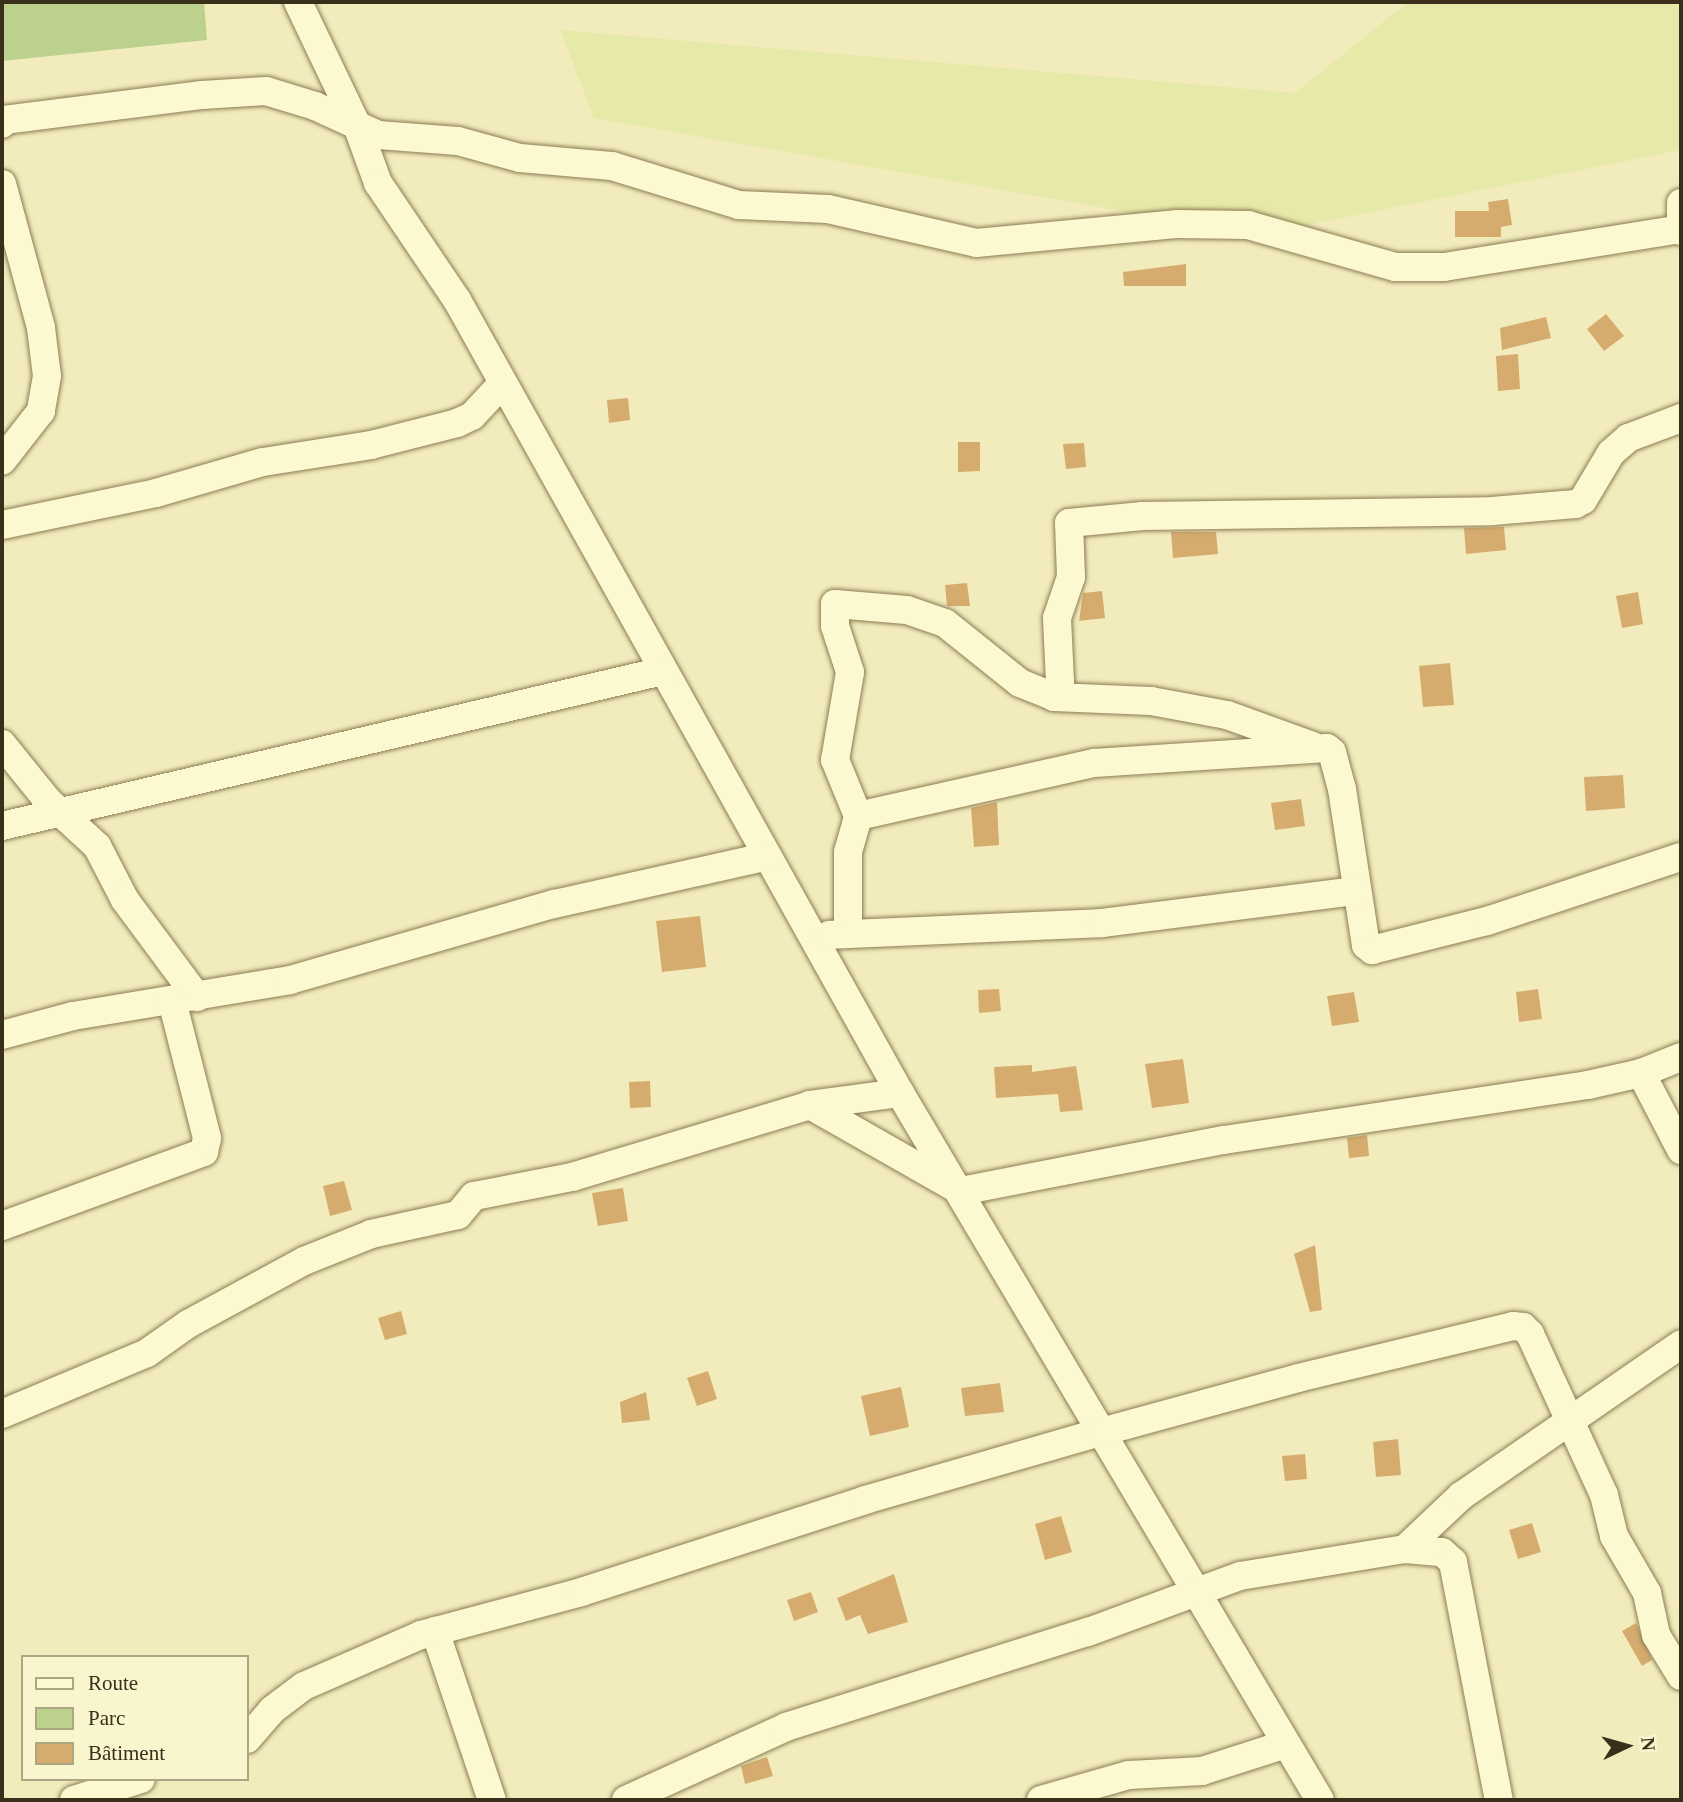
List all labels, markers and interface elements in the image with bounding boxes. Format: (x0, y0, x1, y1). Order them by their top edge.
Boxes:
legend (21, 1655, 248, 1781)
text: Route (88, 1671, 138, 1695)
text: Parc (88, 1706, 125, 1730)
north arrow (1592, 1711, 1662, 1781)
text: N (1637, 1736, 1659, 1752)
text: Bâtiment (88, 1741, 165, 1765)

